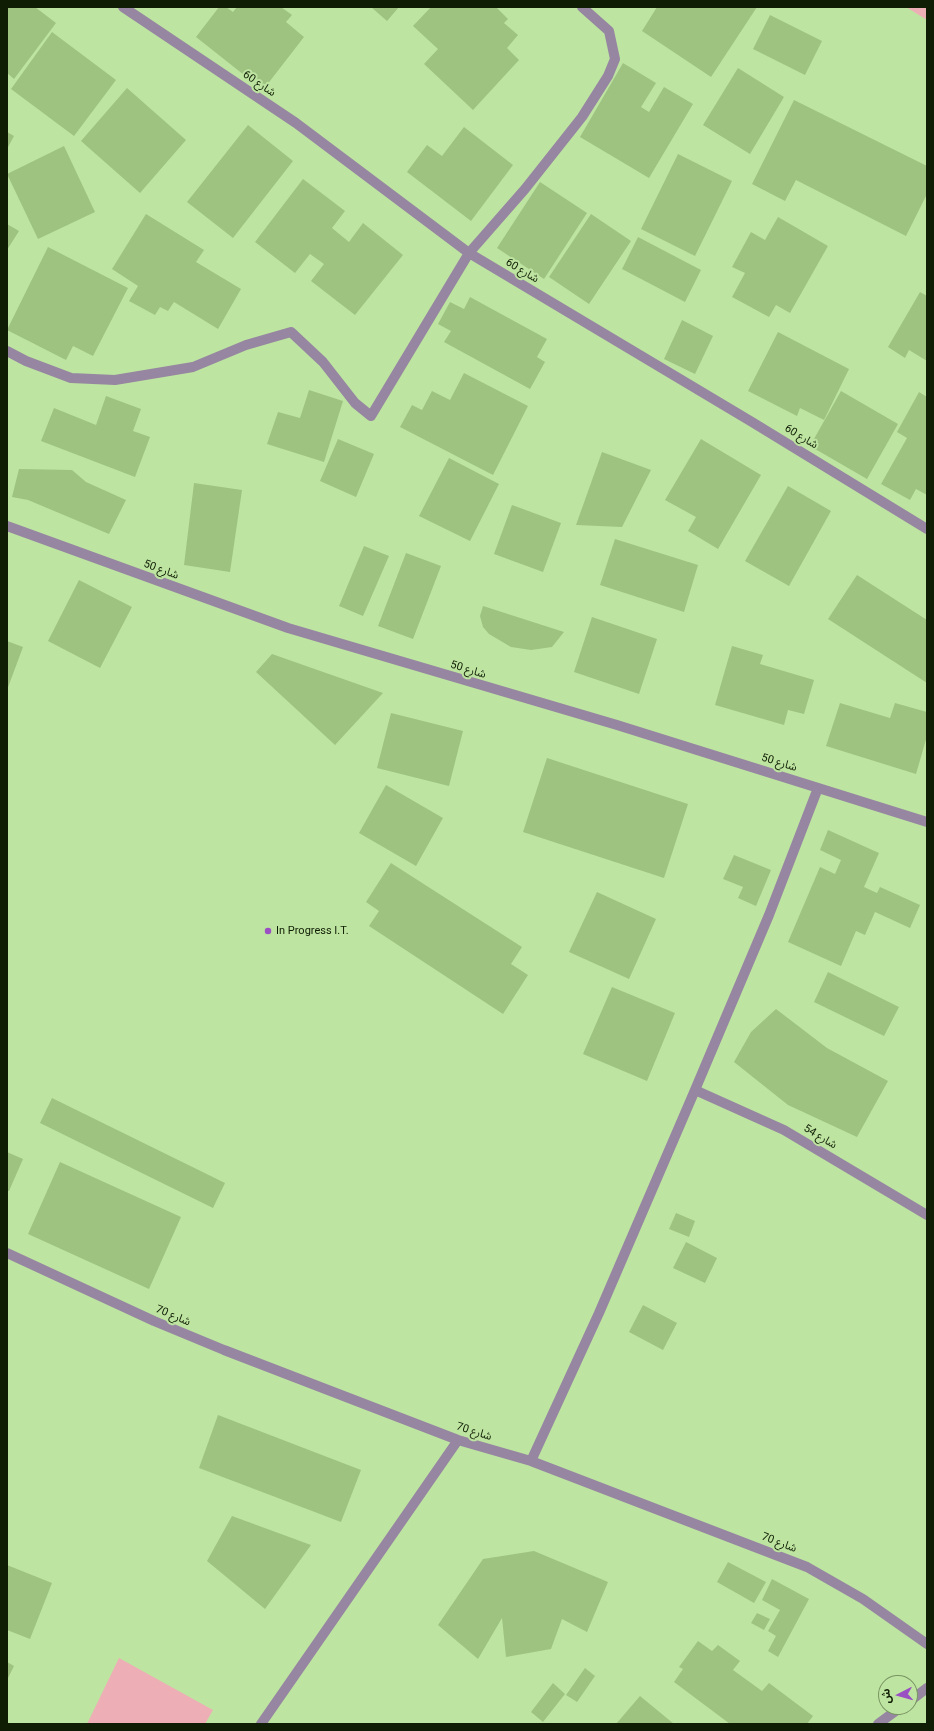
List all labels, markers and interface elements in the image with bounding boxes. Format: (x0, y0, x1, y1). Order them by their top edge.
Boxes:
street label: شارع 60 (240, 68, 278, 100)
street label: شارع 60 (503, 256, 541, 286)
street label: شارع 60 (782, 422, 820, 452)
street label: شارع 50 (142, 558, 180, 582)
street label: شارع 50 (449, 658, 487, 682)
street label: شارع 50 (760, 751, 798, 775)
place label: In Progress I.T. (276, 924, 349, 938)
marker: In Progress I.T. (263, 926, 273, 936)
street label: شارع 54 (801, 1122, 839, 1152)
street label: شارع 70 (154, 1303, 192, 1329)
street label: شارع 70 (455, 1420, 493, 1444)
street label: شارع 70 (760, 1530, 798, 1556)
north arrow (878, 1675, 918, 1715)
text: ش (879, 1688, 894, 1704)

